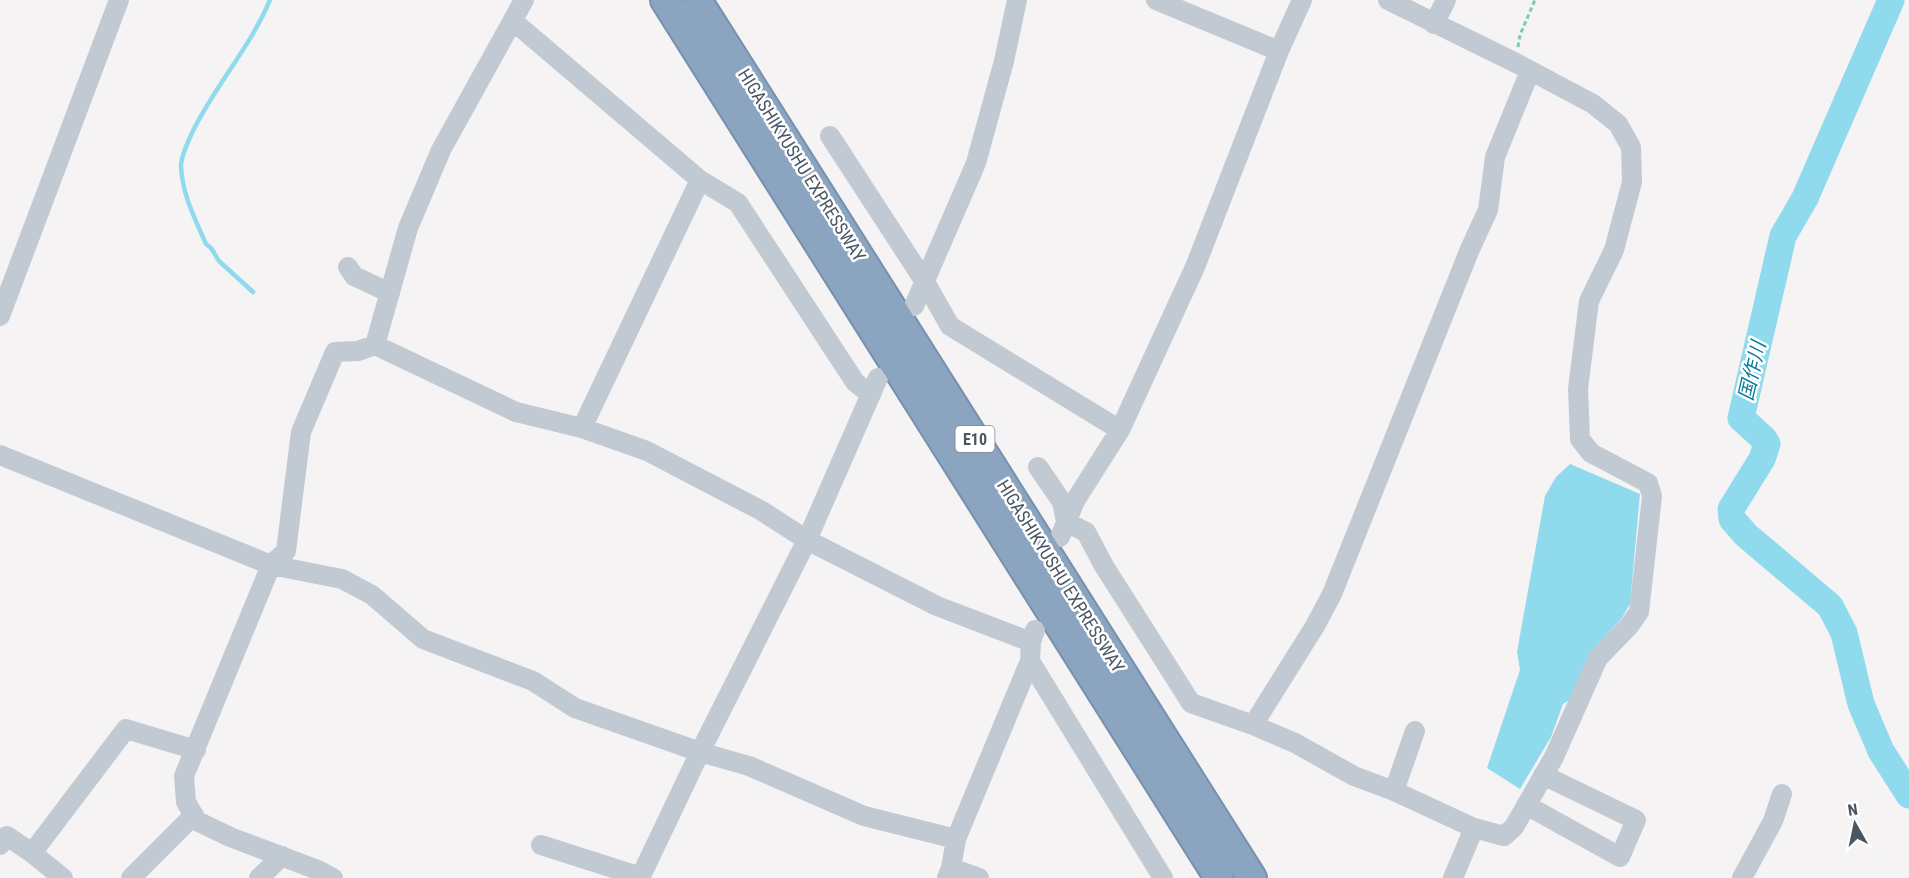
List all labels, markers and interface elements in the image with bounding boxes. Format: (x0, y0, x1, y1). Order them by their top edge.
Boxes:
street label: HIGASHIKYUSHU EXPRESSWAY (734, 65, 870, 266)
water label: 国作川 (1734, 337, 1771, 403)
road number: E10 (956, 426, 994, 452)
street label: HIGASHIKYUSHU EXPRESSWAY (993, 476, 1129, 677)
north arrow (1825, 794, 1885, 854)
text: N (1846, 800, 1859, 820)

